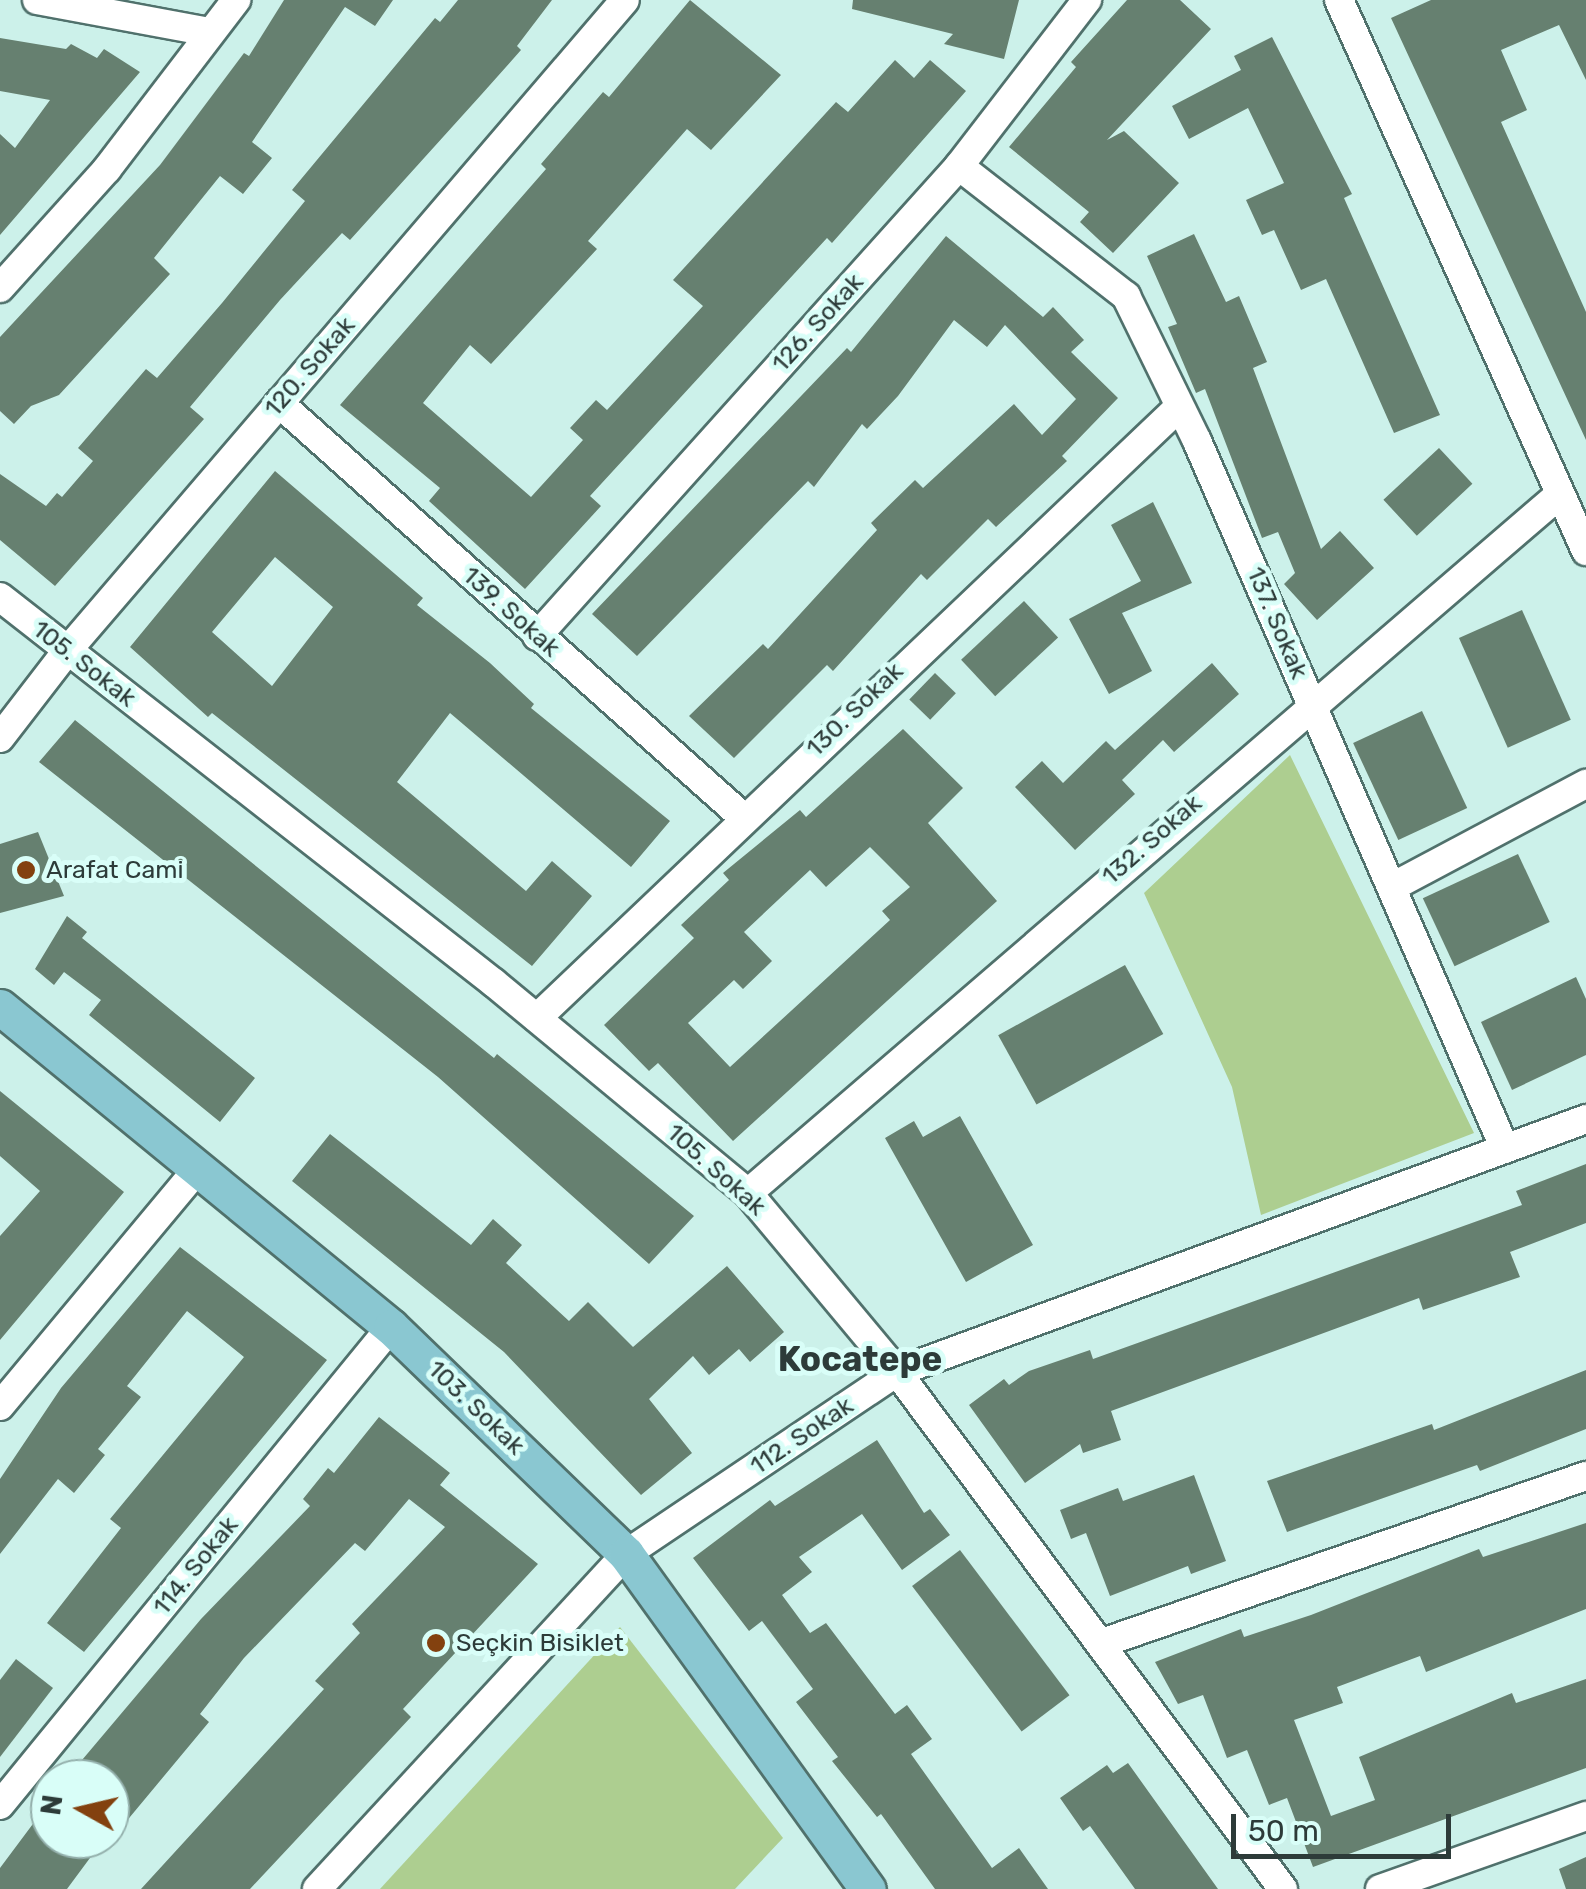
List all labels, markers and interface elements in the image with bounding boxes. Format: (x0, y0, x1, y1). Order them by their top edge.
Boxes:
street label: 126. Sokak (766, 268, 870, 378)
street label: 120. Sokak (258, 311, 362, 423)
street label: 139. Sokak (456, 561, 566, 663)
street label: 137. Sokak (1240, 563, 1314, 683)
street label: 105. Sokak (26, 614, 142, 714)
street label: 130. Sokak (800, 657, 910, 763)
street label: 132. Sokak (1096, 789, 1208, 891)
place label: Arafat Cami (46, 855, 183, 885)
marker: Arafat Cami (15, 859, 37, 881)
street label: 105. Sokak (660, 1118, 772, 1222)
district label: Kocatepe (778, 1338, 942, 1380)
street label: 103. Sokak (421, 1354, 531, 1462)
street label: 112. Sokak (745, 1391, 859, 1481)
street label: 114. Sokak (147, 1511, 245, 1621)
place label: Seçkin Bisiklet (456, 1628, 624, 1658)
marker: Seçkin Bisiklet (425, 1632, 447, 1654)
north arrow (30, 1759, 130, 1859)
text: N (34, 1793, 70, 1817)
scale bar (1236, 1794, 1456, 1856)
text: 50 m (1248, 1813, 1319, 1849)

